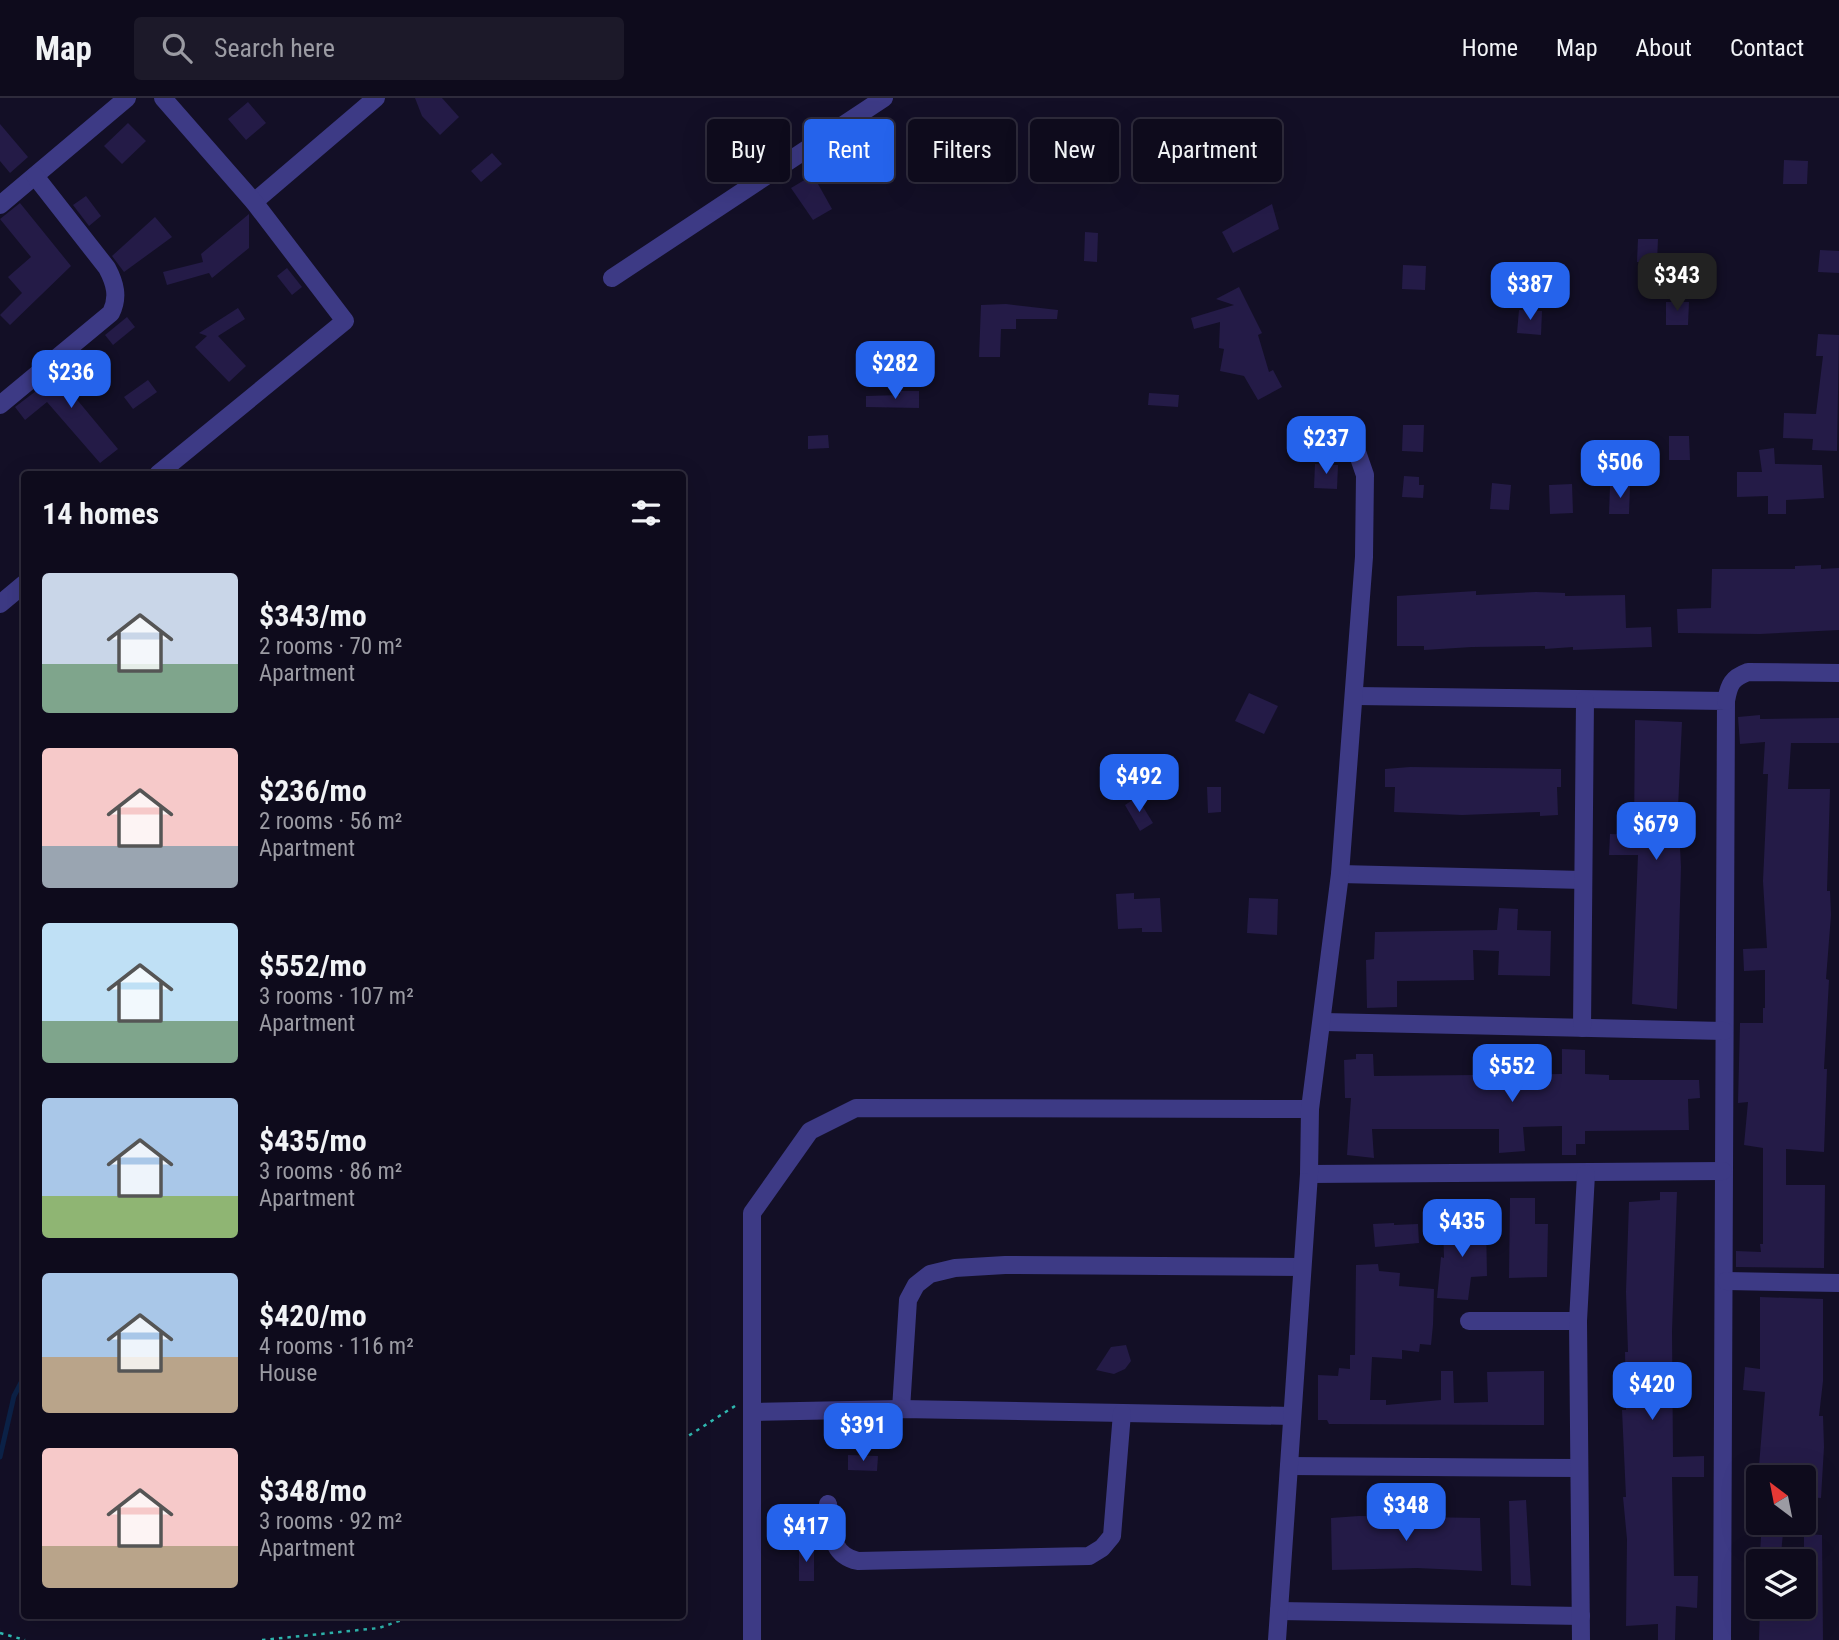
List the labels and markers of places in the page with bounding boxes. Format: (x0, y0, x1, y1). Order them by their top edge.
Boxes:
pin: $343 (1636, 254, 1718, 313)
pin: $387 (1489, 262, 1571, 322)
pin: $282 (854, 342, 936, 401)
pin: $236 (30, 350, 112, 410)
pin: $237 (1285, 416, 1367, 476)
pin: $506 (1579, 440, 1661, 500)
pin: $492 (1098, 754, 1180, 814)
pin: $679 (1615, 802, 1697, 862)
pin: $552 (1471, 1044, 1553, 1104)
pin: $435 (1421, 1200, 1503, 1259)
pin: $420 (1611, 1362, 1693, 1422)
pin: $391 (822, 1404, 904, 1463)
pin: $348 (1365, 1484, 1447, 1543)
pin: $417 (765, 1504, 847, 1564)

